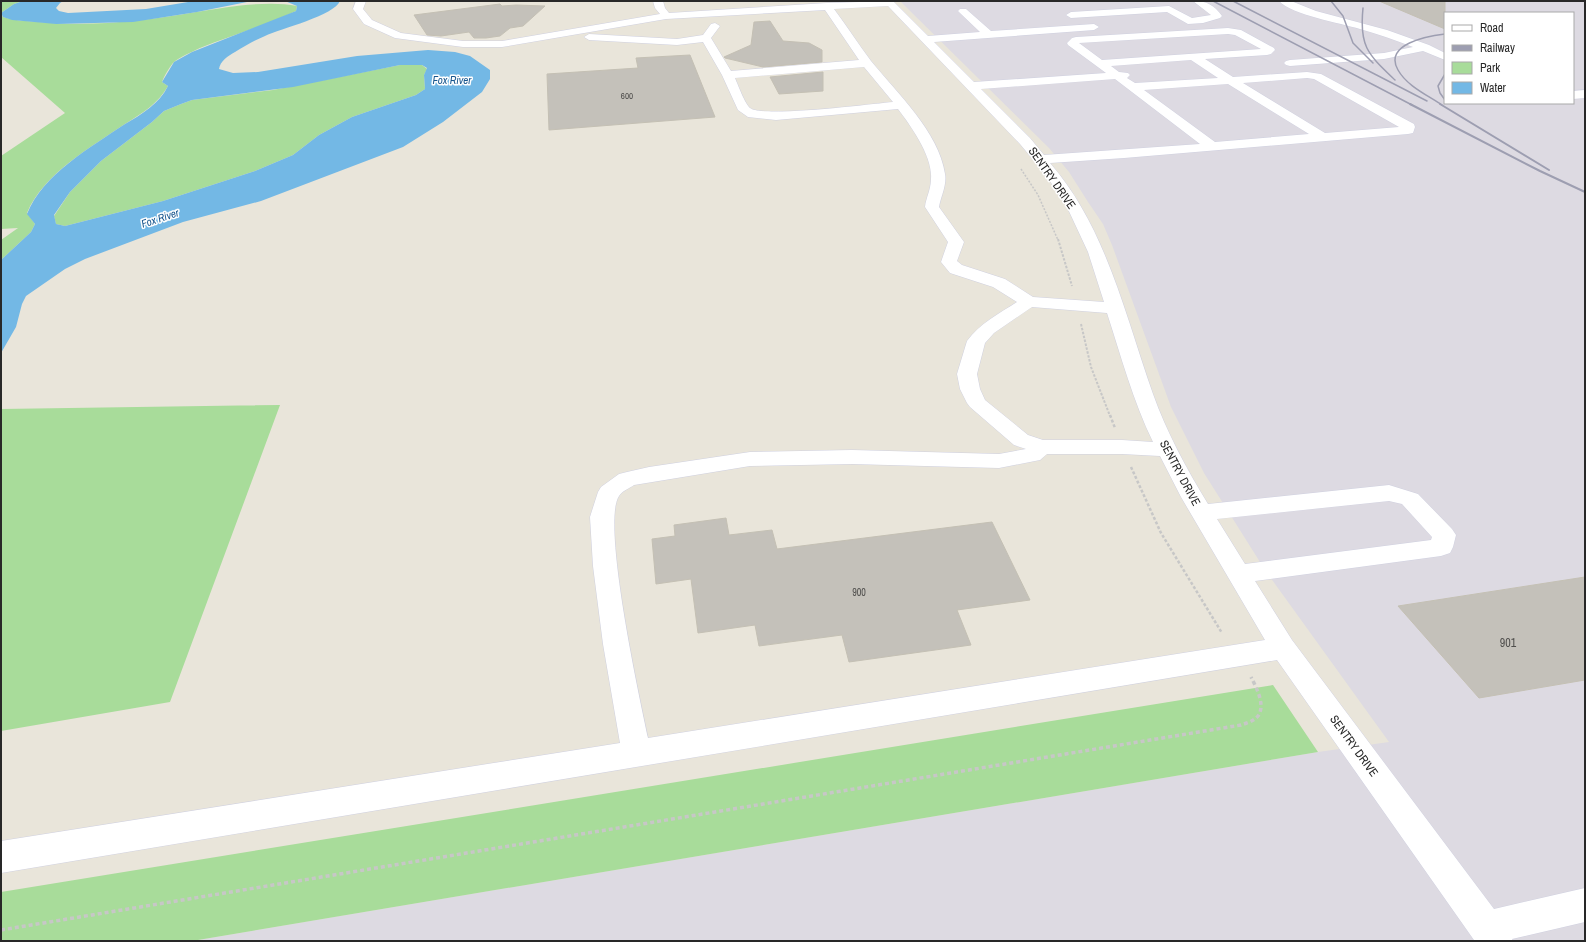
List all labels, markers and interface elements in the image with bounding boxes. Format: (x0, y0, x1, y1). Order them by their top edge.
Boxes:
legend (1444, 12, 1574, 104)
text: Road (1480, 20, 1504, 36)
text: Railway (1480, 40, 1515, 56)
text: Park (1480, 60, 1500, 76)
water label: Fox River (433, 73, 472, 87)
text: Water (1480, 80, 1507, 96)
house number: 600 (621, 90, 633, 102)
street label: SENTRY DRIVE (1025, 144, 1079, 212)
water label: Fox River (139, 205, 182, 231)
street label: SENTRY DRIVE (1156, 437, 1204, 509)
house number: 900 (852, 586, 866, 599)
house number: 901 (1500, 635, 1517, 651)
street label: SENTRY DRIVE (1326, 712, 1382, 780)

